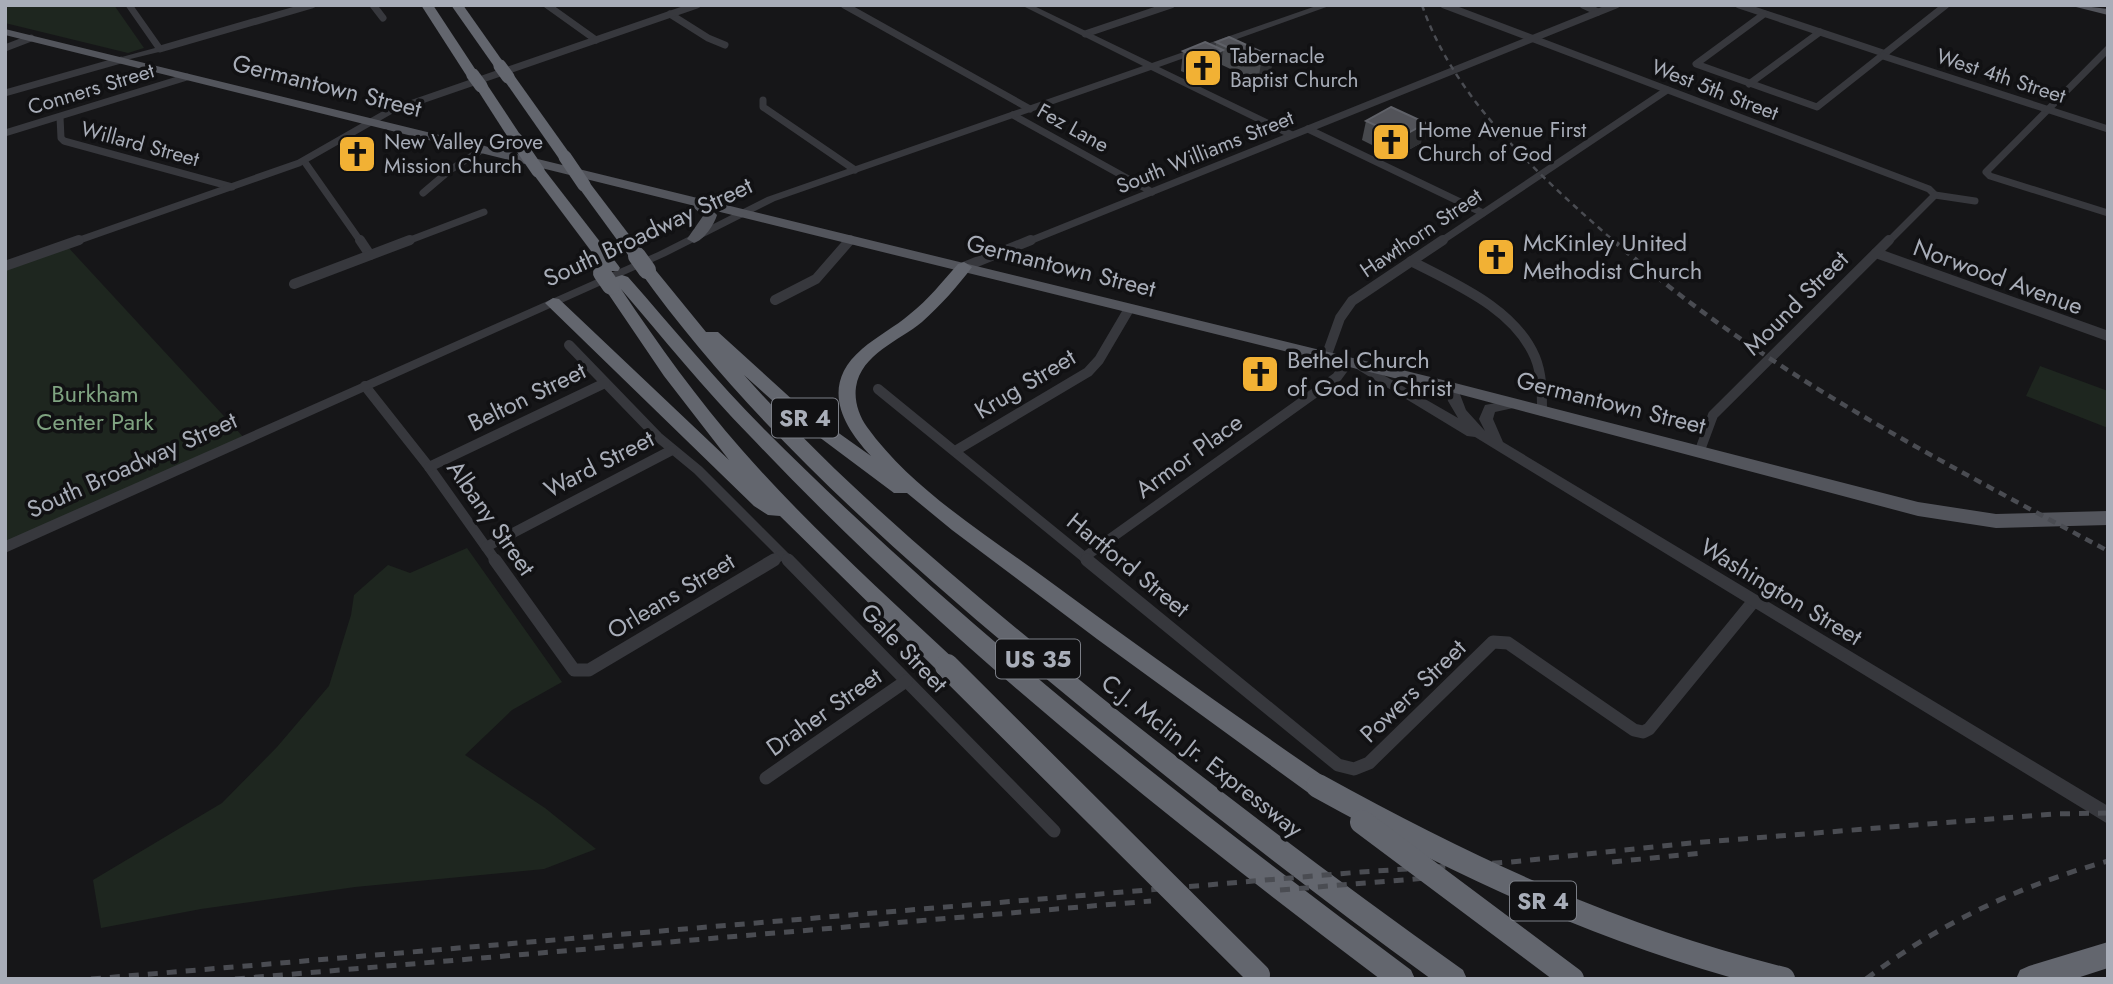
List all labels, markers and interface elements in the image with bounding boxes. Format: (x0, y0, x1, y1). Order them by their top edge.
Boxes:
place label: Tabernacle Baptist Church (1230, 41, 1358, 95)
street label: West 4th Street (1932, 41, 2070, 111)
street label: Germantown Street (229, 45, 426, 126)
church icon: Tabernacle Baptist Church (1182, 47, 1224, 89)
street label: West 5th Street (1647, 52, 1783, 128)
street label: Conners Street (24, 56, 158, 122)
street label: Fez Lane (1032, 96, 1114, 160)
street label: South Williams Street (1112, 103, 1298, 201)
street label: Willard Street (77, 114, 203, 174)
place label: Home Avenue First Church of God (1418, 115, 1586, 169)
church icon: Home Avenue First Church of God (1370, 121, 1412, 163)
place label: New Valley Grove Mission Church (384, 127, 543, 181)
church icon: New Valley Grove Mission Church (336, 133, 378, 175)
street label: South Broadway Street (538, 168, 758, 295)
street label: Hawthorn Street (1354, 181, 1488, 285)
street label: Germantown Street (963, 225, 1160, 306)
place label: McKinley United Methodist Church (1523, 225, 1702, 288)
street label: Norwood Avenue (1908, 230, 2088, 323)
church icon: McKinley United Methodist Church (1475, 236, 1517, 278)
street label: Mound Street (1735, 242, 1856, 363)
street label: Krug Street (967, 339, 1082, 428)
place label: Bethel Church of God in Christ (1287, 342, 1452, 405)
street label: Belton Street (462, 353, 592, 440)
church icon: Bethel Church of God in Christ (1239, 353, 1281, 395)
street label: Germantown Street (1513, 362, 1710, 443)
park label: Burkham Center Park (36, 376, 154, 439)
road number: SR 4 (772, 398, 838, 438)
street label: South Broadway Street (21, 402, 243, 527)
street label: Armor Place (1128, 405, 1250, 507)
street label: Ward Street (538, 421, 660, 506)
street label: Albany Street (439, 453, 544, 583)
street label: Hartford Street (1059, 504, 1197, 625)
street label: Washington Street (1694, 529, 1869, 654)
street label: Orleans Street (600, 544, 741, 647)
street label: Gale Street (853, 595, 956, 700)
street label: Powers Street (1352, 631, 1474, 750)
road number: US 35 (996, 639, 1080, 678)
street label: Draher Street (759, 659, 889, 764)
street label: C.J. Mclin Jr. Expressway (1094, 666, 1311, 846)
road number: SR 4 (1510, 882, 1576, 920)

